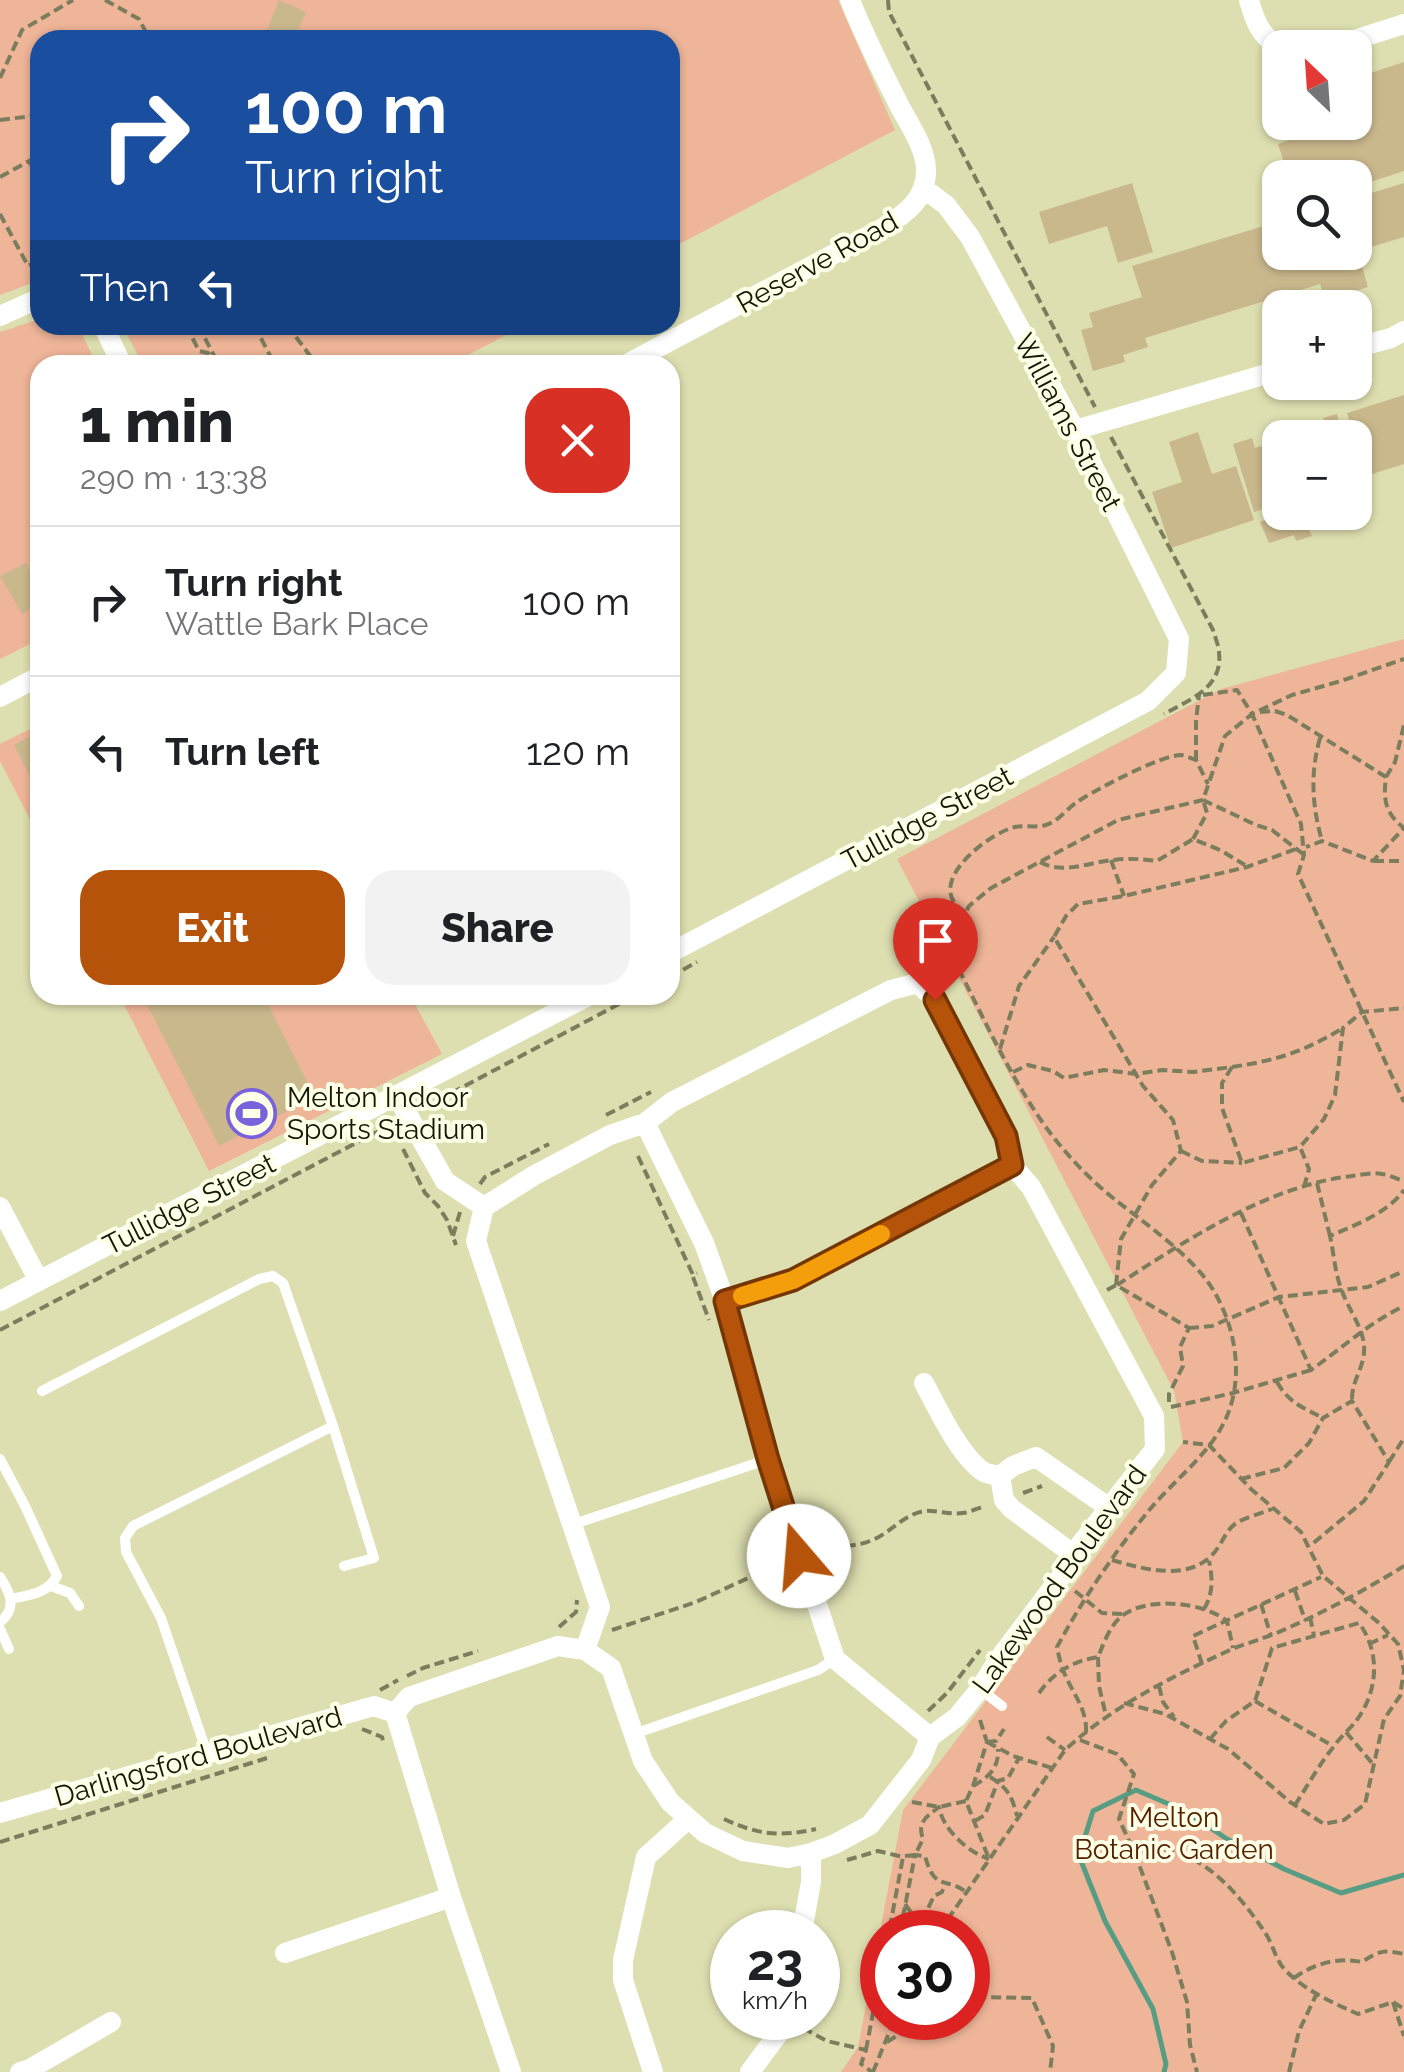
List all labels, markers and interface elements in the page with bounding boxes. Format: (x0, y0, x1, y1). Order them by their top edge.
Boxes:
north arrow (1262, 30, 1372, 140)
map controls (1262, 30, 1372, 530)
text: 100 m (245, 67, 448, 149)
icon: right (80, 70, 210, 200)
text: Turn right (245, 151, 443, 204)
button: search (1262, 160, 1372, 270)
street label: Reserve Road (731, 205, 904, 320)
icon: left (190, 260, 245, 315)
text: Then (80, 265, 170, 310)
button: + (1262, 290, 1372, 400)
street label: Williams Street (1007, 328, 1128, 517)
text: 1 min (80, 386, 234, 456)
button: close (525, 388, 630, 493)
button: − (1262, 420, 1372, 530)
text: 290 m · 13:38 (80, 459, 268, 496)
text: Turn right (165, 560, 342, 605)
icon: right (80, 574, 135, 629)
text: 100 m (523, 579, 630, 624)
text: Wattle Bark Place (165, 605, 429, 642)
icon: left (80, 724, 135, 779)
text: Turn left (165, 729, 320, 774)
text: 120 m (526, 729, 630, 774)
street label: Tullidge Street (836, 759, 1019, 877)
button: Exit (80, 870, 345, 985)
button: Share (365, 870, 630, 985)
pin (893, 898, 978, 1001)
icon: arrive (908, 913, 963, 968)
place label: Melton Indoor Sports Stadium (287, 1081, 485, 1146)
sports icon: Melton Indoor Sports Stadium (226, 1087, 278, 1139)
street label: Tullidge Street (98, 1147, 281, 1262)
street label: Lakewood Boulevard (965, 1459, 1153, 1700)
position arrow (747, 1504, 851, 1608)
street label: Darlingsford Boulevard (51, 1700, 346, 1813)
park label: Melton Botanic Garden (1074, 1801, 1274, 1866)
speed limit sign: 30 (860, 1910, 990, 2040)
text: 23 (747, 1933, 803, 1992)
text: km/h (742, 1985, 808, 2015)

